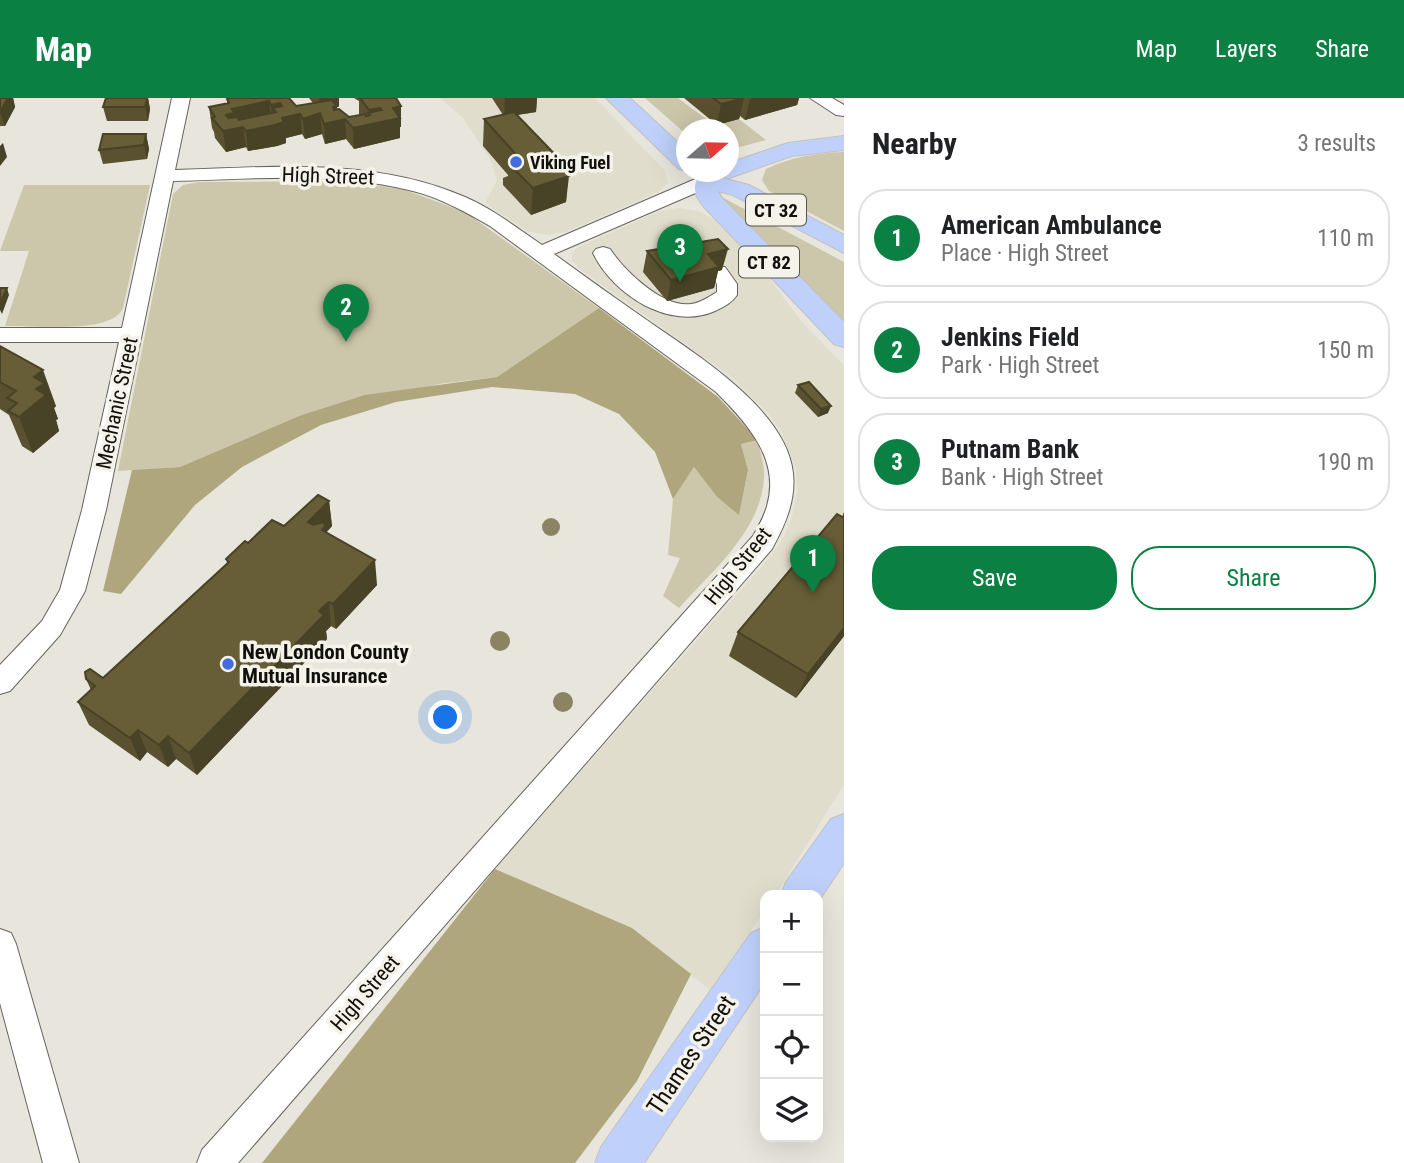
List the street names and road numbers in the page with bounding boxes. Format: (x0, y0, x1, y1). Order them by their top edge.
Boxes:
street label: High Street (281, 162, 375, 190)
road number: CT 32 (746, 194, 806, 226)
road number: CT 82 (739, 246, 799, 278)
street label: Mechanic Street (91, 335, 143, 471)
street label: High Street (700, 523, 776, 609)
street label: High Street (326, 950, 404, 1036)
street label: Thames Street (641, 990, 741, 1120)

